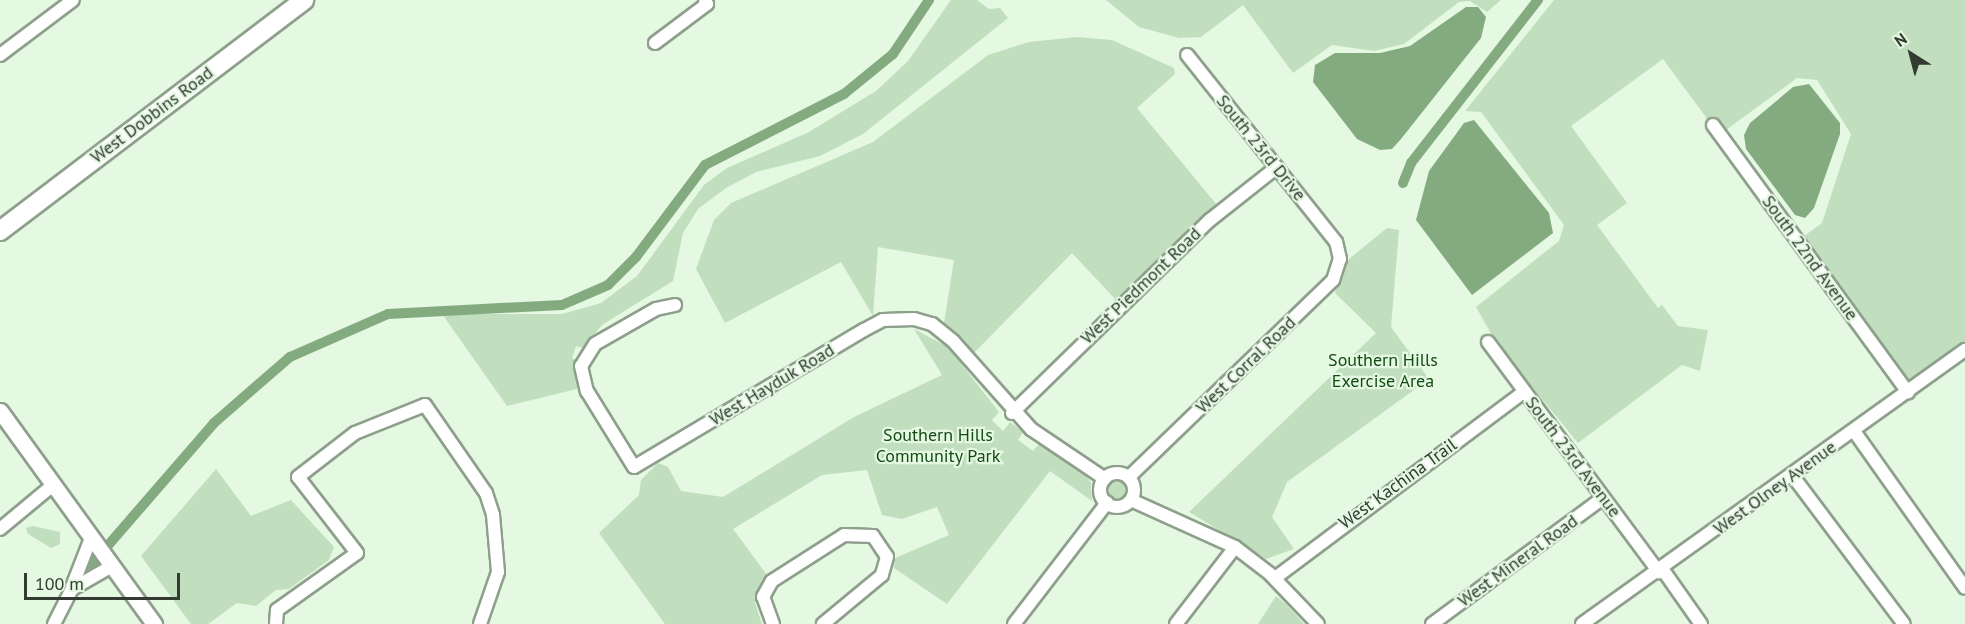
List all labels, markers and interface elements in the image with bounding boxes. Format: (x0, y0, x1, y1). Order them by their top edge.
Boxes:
north arrow (1881, 24, 1941, 84)
text: N (1890, 28, 1911, 51)
street label: West Dobbins Road (86, 62, 218, 168)
street label: South 23rd Drive (1212, 91, 1310, 205)
street label: South 22nd Avenue (1757, 191, 1863, 325)
street label: West Piedmont Road (1076, 223, 1206, 349)
street label: West Corral Road (1192, 312, 1300, 418)
street label: West Hayduk Road (706, 339, 838, 431)
park label: Southern Hills Exercise Area (1328, 350, 1438, 392)
street label: South 23rd Avenue (1520, 392, 1626, 522)
park label: Southern Hills Community Park (875, 425, 1001, 468)
street label: West Kachina Trail (1335, 434, 1461, 534)
street label: West Olney Avenue (1709, 436, 1841, 540)
street label: West Mineral Road (1454, 510, 1582, 612)
scale bar (27, 561, 183, 599)
text: 100 m (35, 572, 84, 595)

